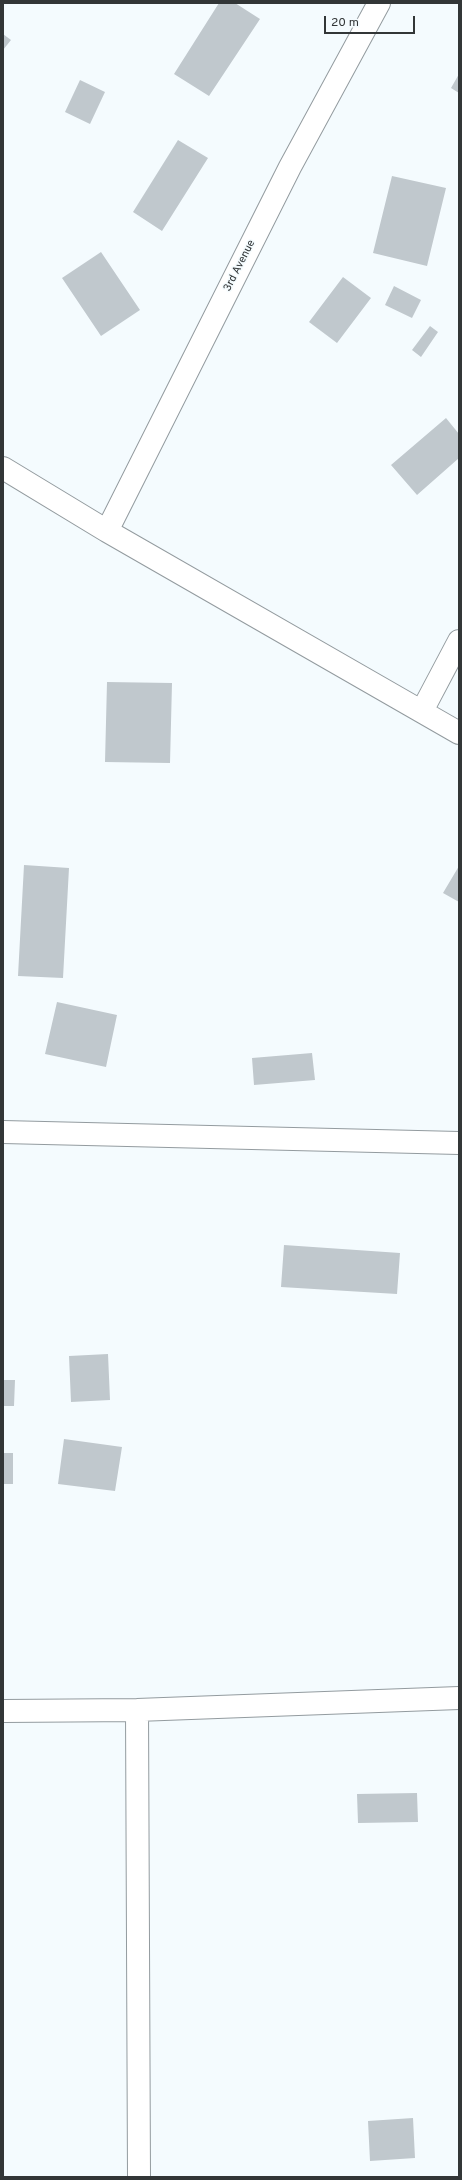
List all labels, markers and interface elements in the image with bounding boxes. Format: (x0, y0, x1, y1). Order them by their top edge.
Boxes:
scale bar (326, 8, 417, 34)
text: 20 m (331, 15, 359, 31)
street label: 3rd Avenue (221, 238, 259, 294)

